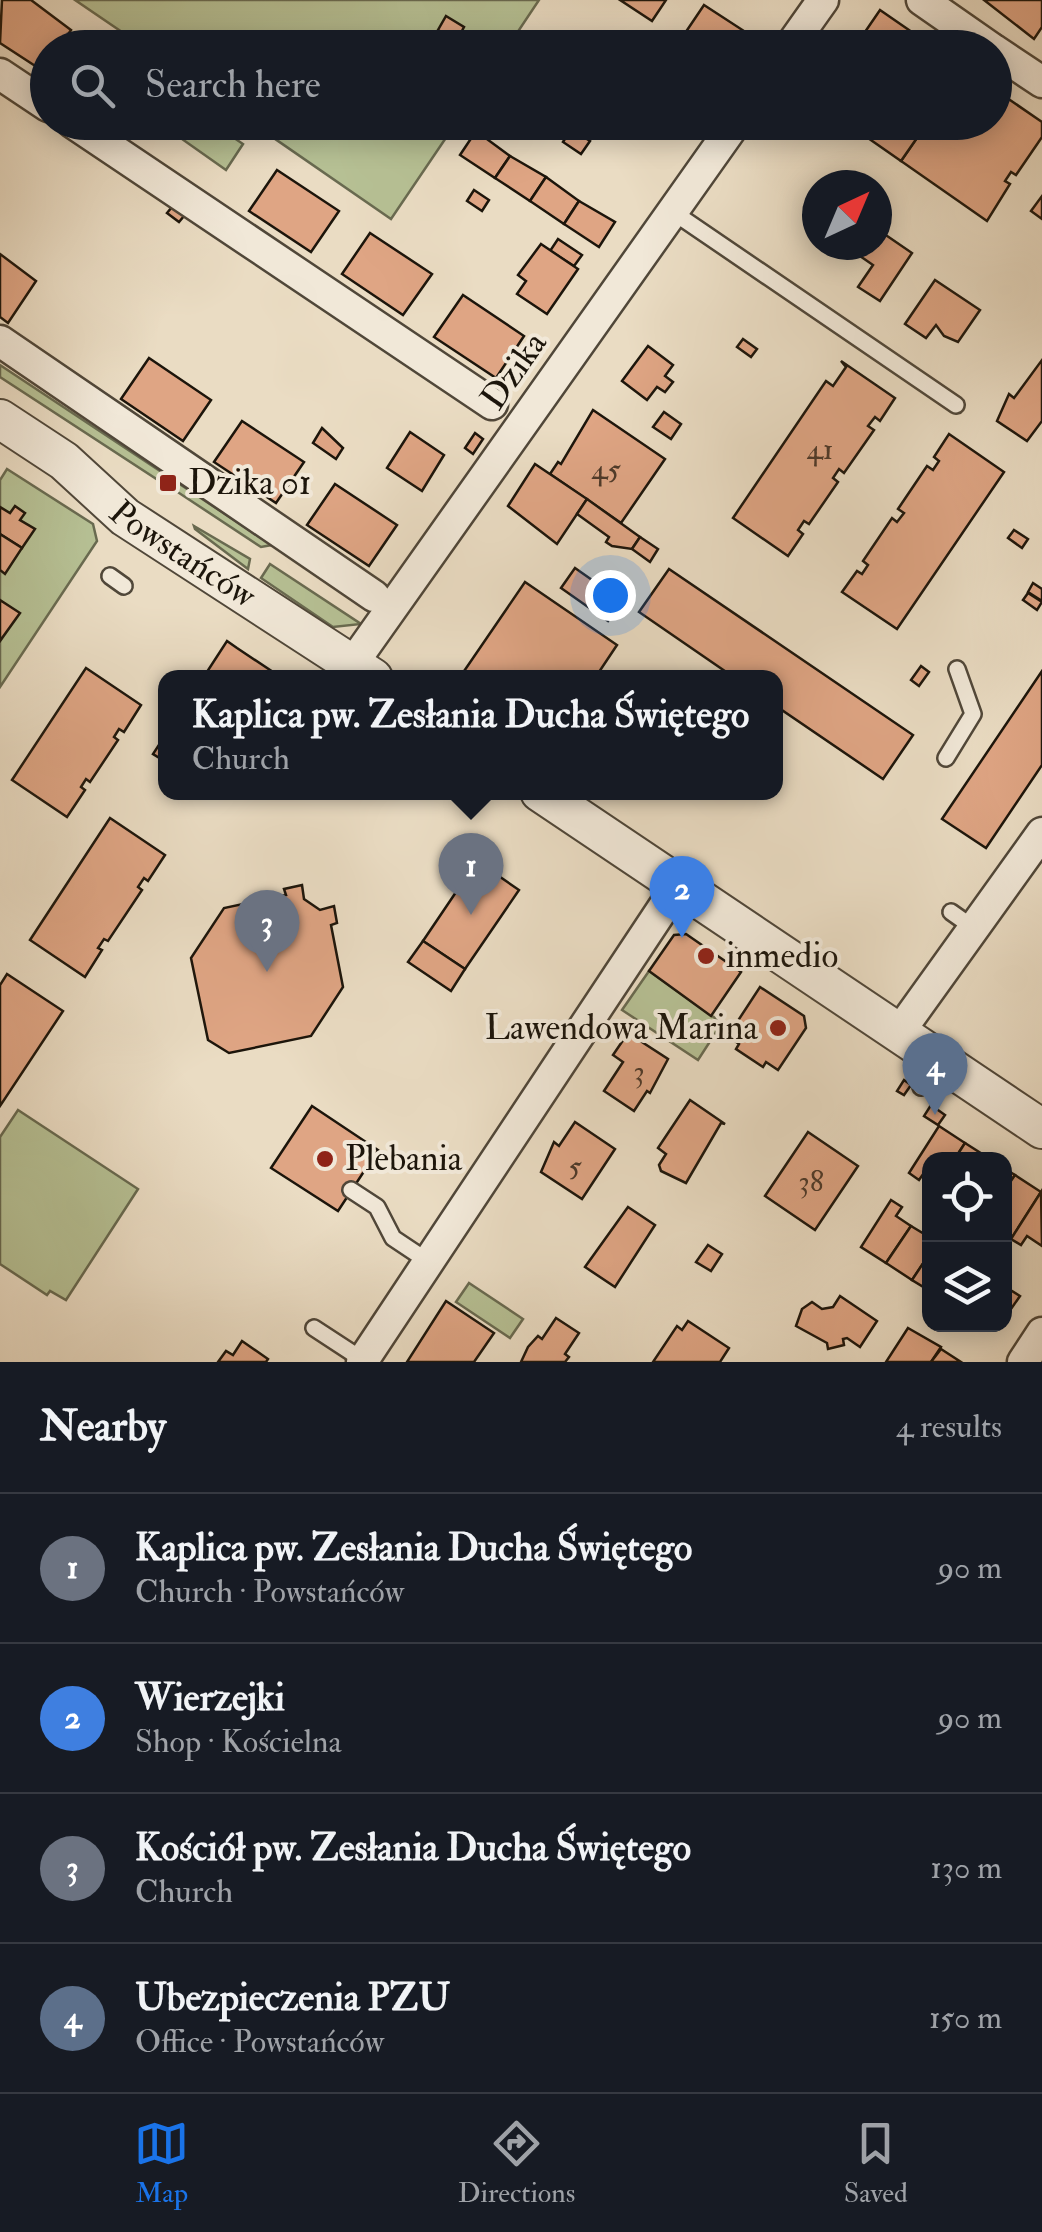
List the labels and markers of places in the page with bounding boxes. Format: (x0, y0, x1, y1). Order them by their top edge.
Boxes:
place label: Dzika 01 (188, 461, 311, 505)
marker: Dzika 01 (157, 472, 179, 494)
pin: 1 (438, 832, 504, 915)
pin: 2 (650, 856, 714, 938)
pin: 3 (234, 890, 300, 972)
place label: inmedio (726, 934, 838, 978)
marker: inmedio (695, 945, 717, 967)
place label: Lawendowa Marina (485, 1006, 759, 1050)
marker: Lawendowa Marina (767, 1017, 789, 1039)
pin: 4 (902, 1032, 968, 1115)
place label: Plebania (345, 1137, 463, 1181)
marker: Plebania (314, 1148, 336, 1170)

